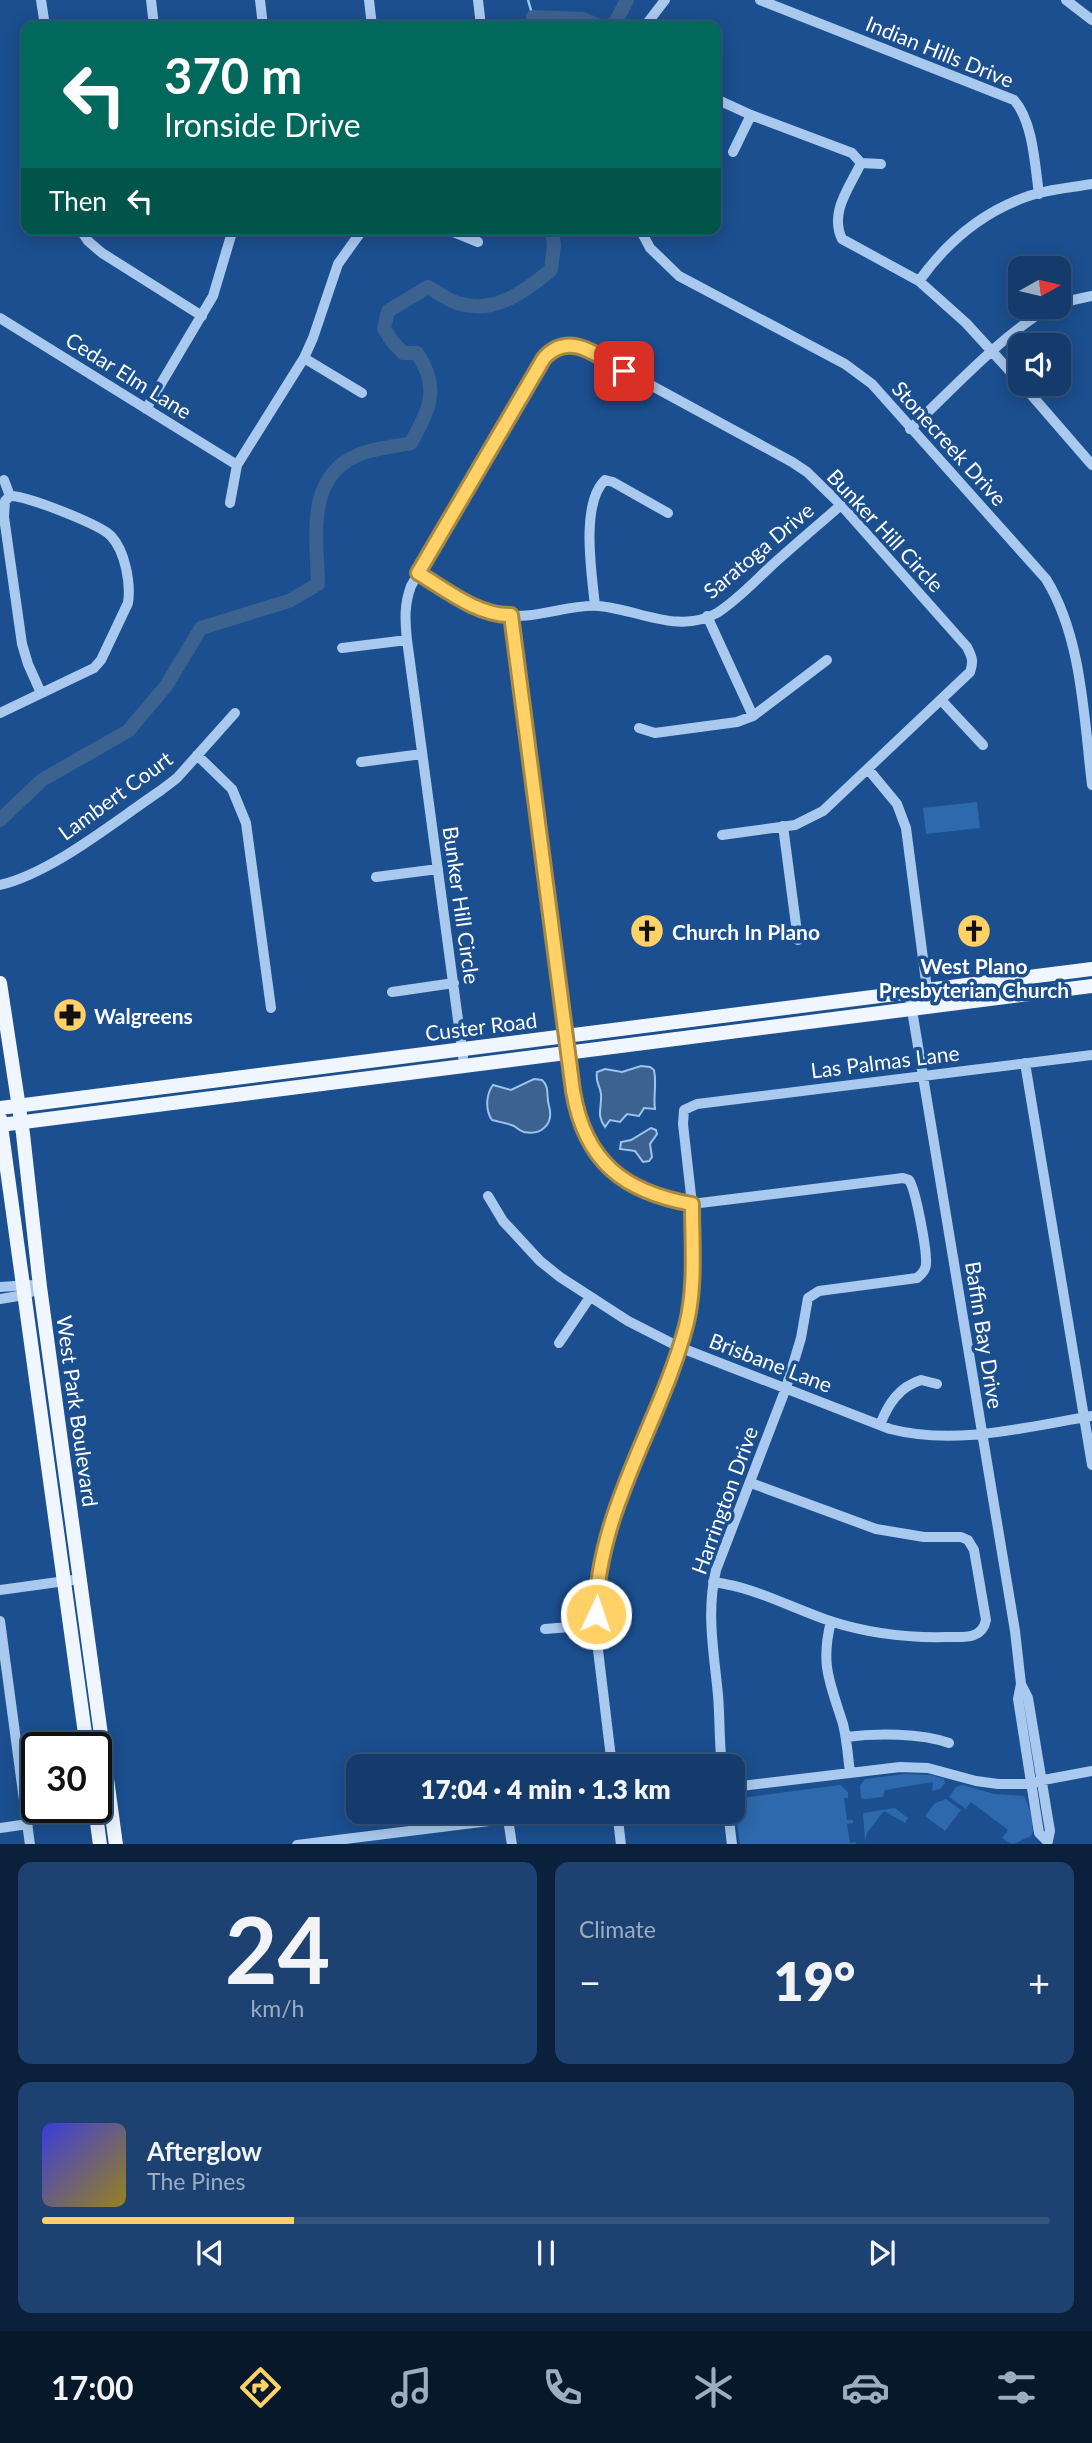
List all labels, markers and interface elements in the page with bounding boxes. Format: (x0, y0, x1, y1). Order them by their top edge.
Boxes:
street label: Indian Hills Drive (862, 10, 1018, 92)
text: 370 m (164, 46, 302, 104)
icon: left (49, 49, 140, 140)
text: Ironside Drive (164, 105, 361, 144)
icon: left (121, 182, 159, 220)
text: Then (49, 185, 107, 217)
north arrow (1008, 256, 1071, 318)
map controls (1008, 256, 1071, 396)
street label: Cedar Elm Lane (62, 326, 196, 424)
button: sound (1008, 333, 1071, 396)
pin (594, 341, 654, 401)
icon: arrive (605, 352, 643, 390)
street label: Stonecreek Drive (888, 376, 1012, 510)
street label: Bunker Hill Circle (823, 463, 949, 597)
street label: Saratoga Drive (698, 497, 818, 603)
street label: Lambert Court (53, 745, 177, 845)
street label: Bunker Hill Circle (439, 824, 485, 986)
church icon: Church In Plano (628, 912, 666, 950)
church icon: West Plano Presbyterian Church (955, 912, 993, 950)
place label: Church In Plano (672, 919, 820, 944)
place label: West Plano Presbyterian Church (879, 953, 1069, 1002)
pharmacy icon: Walgreens (51, 996, 89, 1034)
place label: Walgreens (94, 1003, 193, 1028)
street label: Custer Road (424, 1007, 538, 1045)
street label: Las Palmas Lane (809, 1039, 961, 1083)
street label: Baffin Bay Drive (961, 1260, 1009, 1410)
street label: West Park Boulevard (52, 1314, 104, 1508)
street label: Brisbane Lane (706, 1327, 836, 1397)
street label: Harrington Drive (686, 1423, 762, 1577)
position arrow (559, 1577, 633, 1651)
speed limit sign: 30 (21, 1732, 112, 1823)
text: 17:04 · 4 min · 1.3 km (420, 1773, 671, 1805)
text: 24 (225, 1894, 330, 2003)
text: Climate (579, 1915, 656, 1943)
text: 19° (774, 1950, 855, 2012)
text: − (579, 1959, 601, 2005)
text: + (1028, 1959, 1050, 2005)
text: km/h (251, 1994, 304, 2022)
text: Afterglow (147, 2135, 262, 2167)
text: The Pines (147, 2167, 245, 2195)
icon: previous (191, 2234, 229, 2272)
icon: pause (527, 2234, 565, 2272)
icon: next (863, 2234, 901, 2272)
icon: directions (236, 2363, 285, 2412)
icon: music (387, 2363, 436, 2412)
icon: phone (538, 2363, 587, 2412)
icon: climate (689, 2363, 738, 2412)
icon: car (841, 2363, 890, 2412)
icon: filters (992, 2363, 1041, 2412)
text: 17:00 (51, 2368, 134, 2407)

